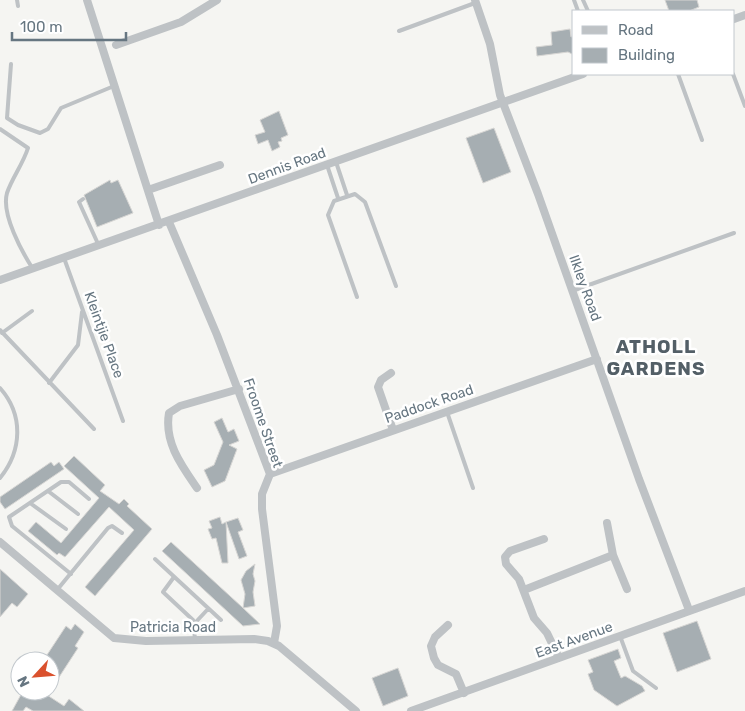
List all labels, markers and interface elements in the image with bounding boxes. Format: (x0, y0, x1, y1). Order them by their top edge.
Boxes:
scale bar (12, 10, 126, 42)
legend (572, 10, 735, 75)
text: 100 m (20, 18, 62, 36)
text: Road (618, 21, 654, 39)
text: Building (618, 46, 675, 64)
street label: Dennis Road (246, 144, 328, 188)
street label: Ilkley Road (565, 252, 605, 324)
street label: Kleintjie Place (80, 289, 128, 381)
district label: ATHOLL GARDENS (606, 335, 706, 380)
street label: Froome Street (240, 376, 286, 470)
street label: Paddock Road (382, 381, 476, 427)
street label: East Avenue (533, 618, 615, 662)
street label: Patricia Road (130, 619, 216, 636)
north arrow (10, 651, 60, 701)
text: N (14, 673, 34, 690)

